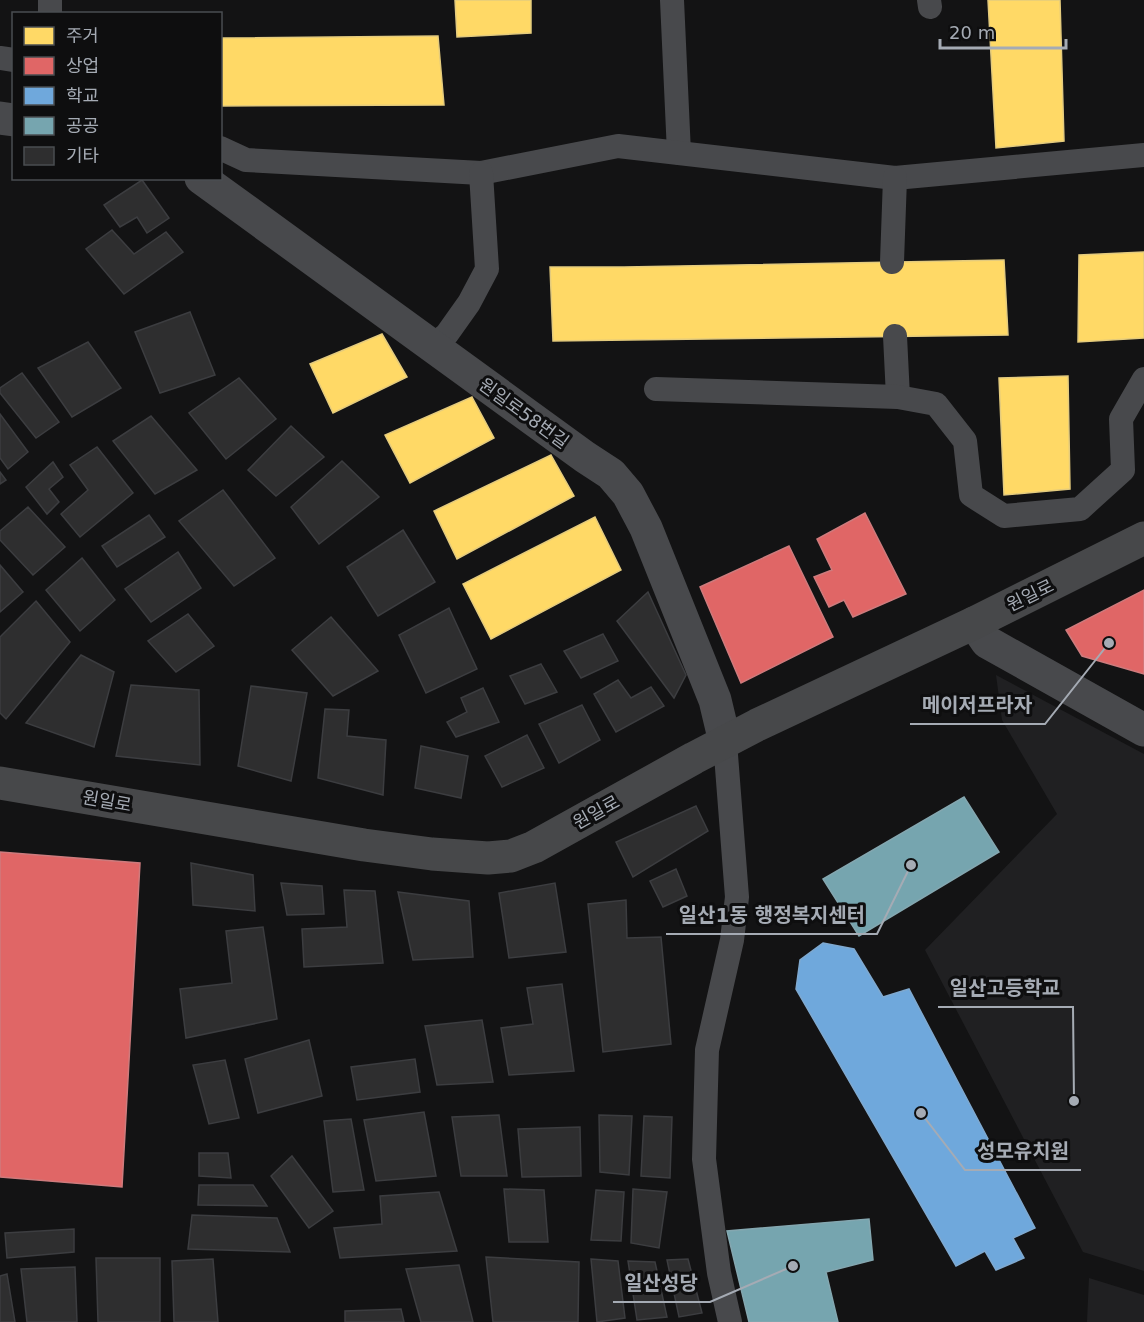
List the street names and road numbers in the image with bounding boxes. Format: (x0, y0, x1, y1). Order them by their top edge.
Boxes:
street label: 원일로58번길 (475, 373, 573, 453)
street label: 원일로 (1003, 575, 1057, 615)
street label: 원일로 (81, 786, 133, 816)
street label: 원일로 (569, 791, 623, 833)

